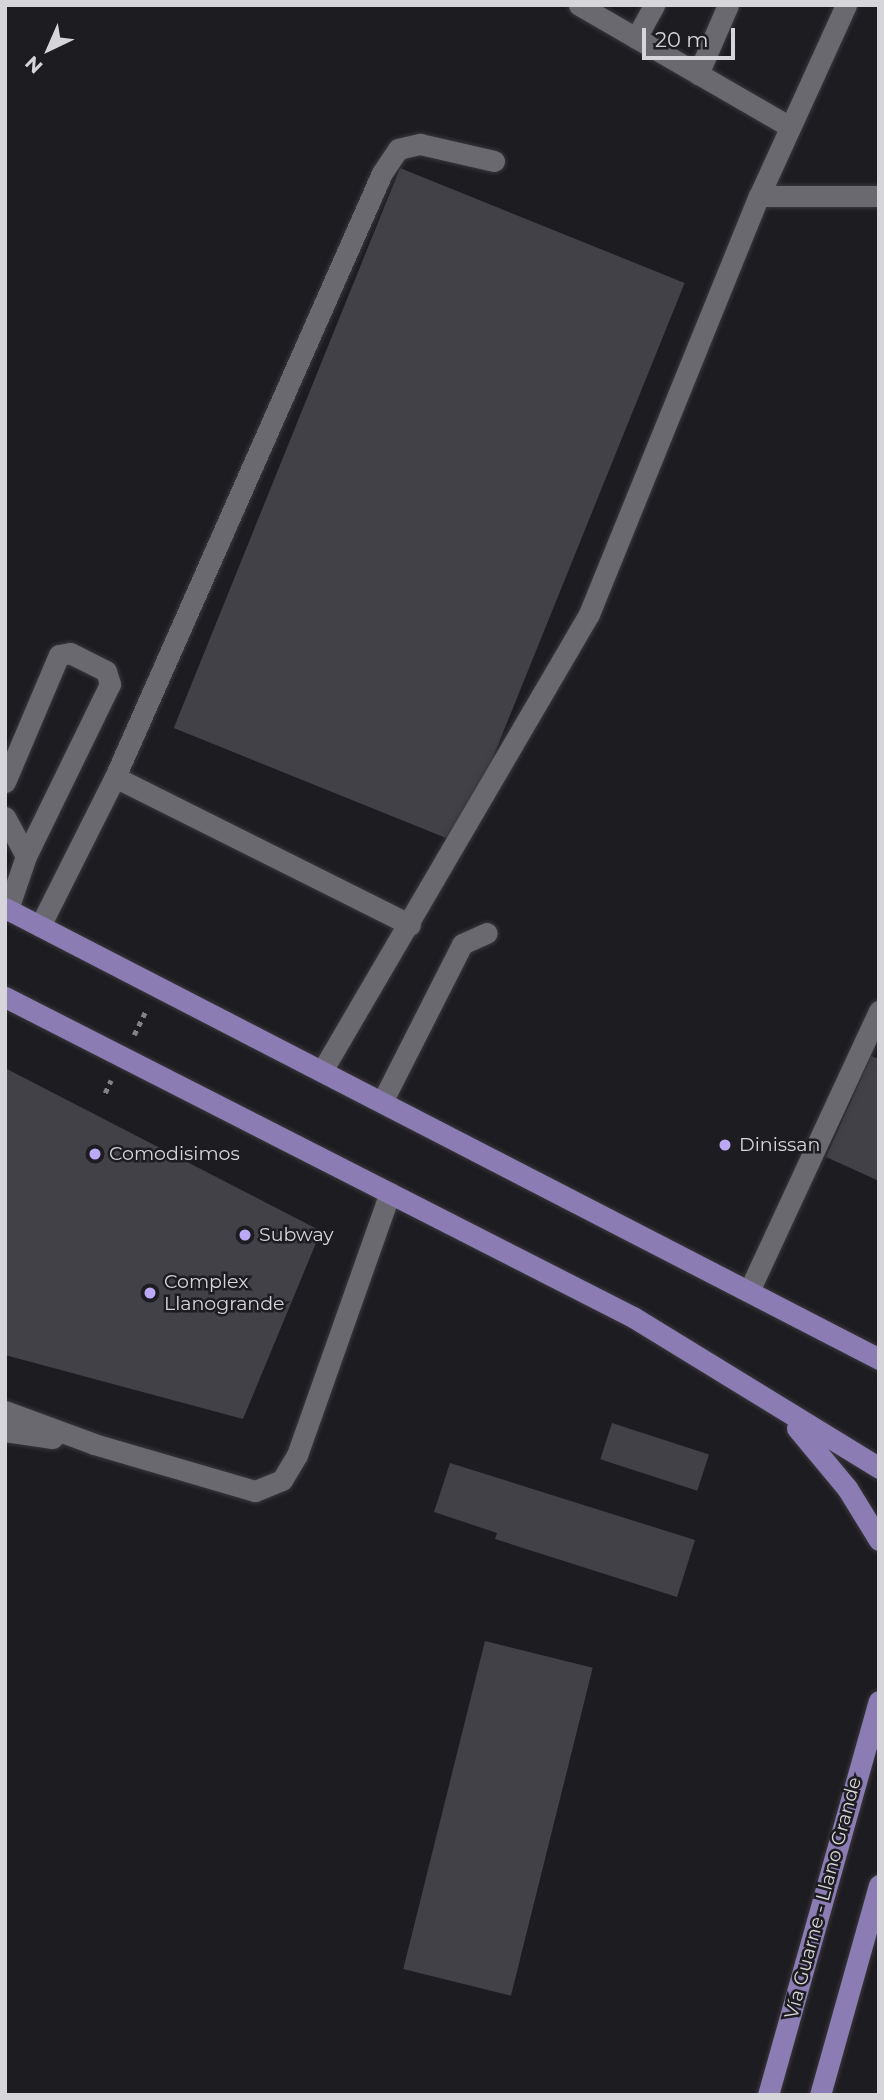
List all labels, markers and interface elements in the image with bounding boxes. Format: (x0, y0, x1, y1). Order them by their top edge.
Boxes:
north arrow (14, 14, 84, 84)
scale bar (646, 14, 739, 58)
text: 20 m (655, 27, 709, 52)
text: N (21, 51, 48, 78)
place label: Dinissan (739, 1134, 820, 1156)
marker: Dinissan (717, 1137, 733, 1153)
place label: Comodisimos (109, 1143, 240, 1165)
marker: Comodisimos (87, 1146, 103, 1162)
place label: Subway (259, 1224, 334, 1246)
marker: Subway (237, 1227, 253, 1243)
place label: Complex Llanogrande (164, 1271, 285, 1315)
marker: Complex Llanogrande (142, 1285, 158, 1301)
street label: Vía Guarne - Llano Grande (780, 1775, 866, 2021)

